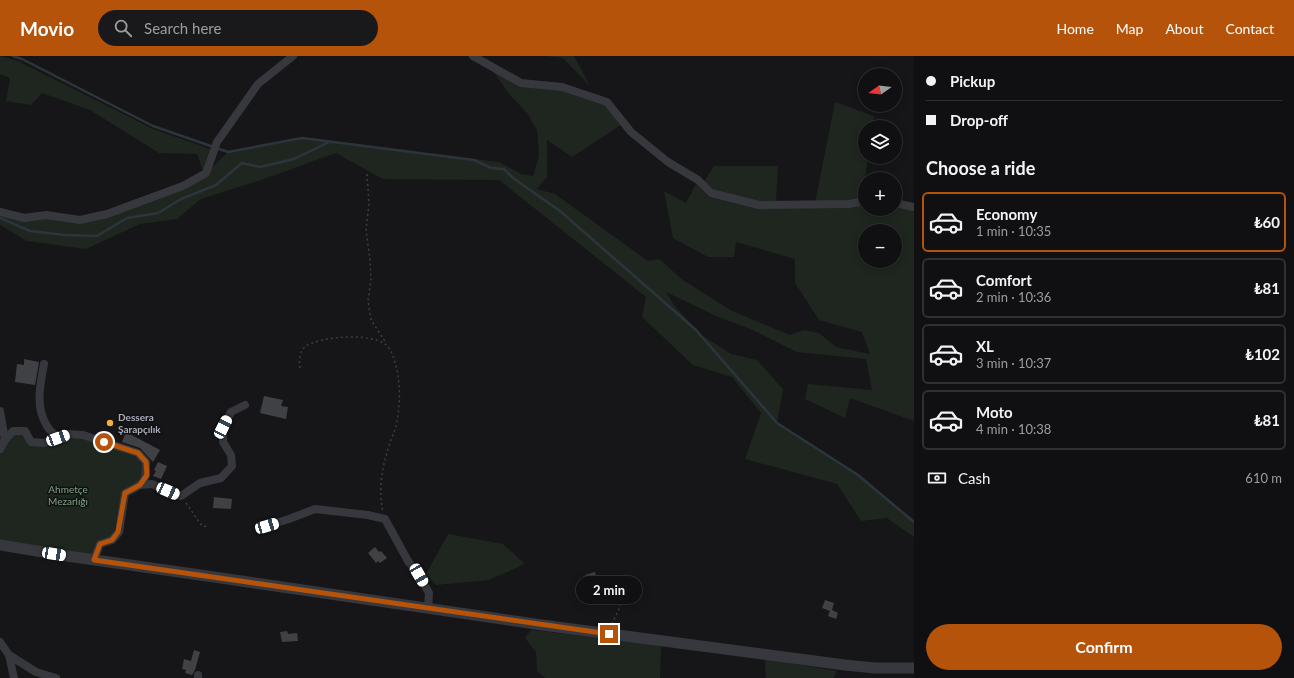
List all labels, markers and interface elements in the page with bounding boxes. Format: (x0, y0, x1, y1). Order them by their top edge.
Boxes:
search box (98, 10, 378, 46)
text: Movio (20, 17, 74, 40)
icon: search (112, 17, 134, 39)
text: Search here (144, 19, 221, 37)
text: Home (1056, 20, 1094, 37)
text: Map (1116, 20, 1143, 37)
text: About (1165, 20, 1203, 37)
text: Contact (1225, 20, 1274, 37)
north arrow (858, 68, 902, 112)
map controls (858, 68, 902, 268)
text: Pickup (950, 72, 995, 90)
text: Drop-off (950, 111, 1008, 129)
button: layers (858, 120, 902, 164)
text: Choose a ride (926, 157, 1035, 179)
button: + (858, 172, 902, 216)
icon: car (928, 204, 964, 240)
text: Economy (976, 205, 1037, 223)
text: ₺60 (1254, 213, 1280, 231)
text: 1 min · 10:35 (976, 223, 1051, 239)
button: − (858, 224, 902, 268)
icon: car (928, 270, 964, 306)
text: Comfort (976, 271, 1032, 289)
text: ₺81 (1254, 279, 1280, 297)
text: 2 min · 10:36 (976, 289, 1051, 305)
icon: car (928, 336, 964, 372)
text: XL (976, 337, 994, 355)
text: ₺102 (1245, 345, 1280, 363)
text: 3 min · 10:37 (976, 355, 1051, 371)
icon: car (928, 402, 964, 438)
text: Moto (976, 403, 1013, 421)
place label: Dessera Şarapçılık (118, 411, 161, 435)
text: ₺81 (1254, 411, 1280, 429)
car (212, 414, 234, 440)
marker: Dessera Şarapçılık (105, 418, 115, 428)
text: 4 min · 10:38 (976, 421, 1051, 437)
car (45, 428, 71, 448)
route start (95, 433, 113, 451)
icon: cash (926, 467, 948, 489)
text: Cash (958, 469, 990, 487)
text: 610 m (1245, 470, 1282, 486)
car (155, 481, 181, 501)
park label: Ahmetçe Mezarlığı (48, 483, 88, 507)
car (254, 517, 280, 535)
car (41, 546, 67, 562)
car (408, 562, 430, 588)
callout: 2 min (576, 576, 642, 604)
text: 2 min (593, 582, 625, 598)
button: Confirm (926, 624, 1282, 670)
route end (600, 625, 618, 643)

